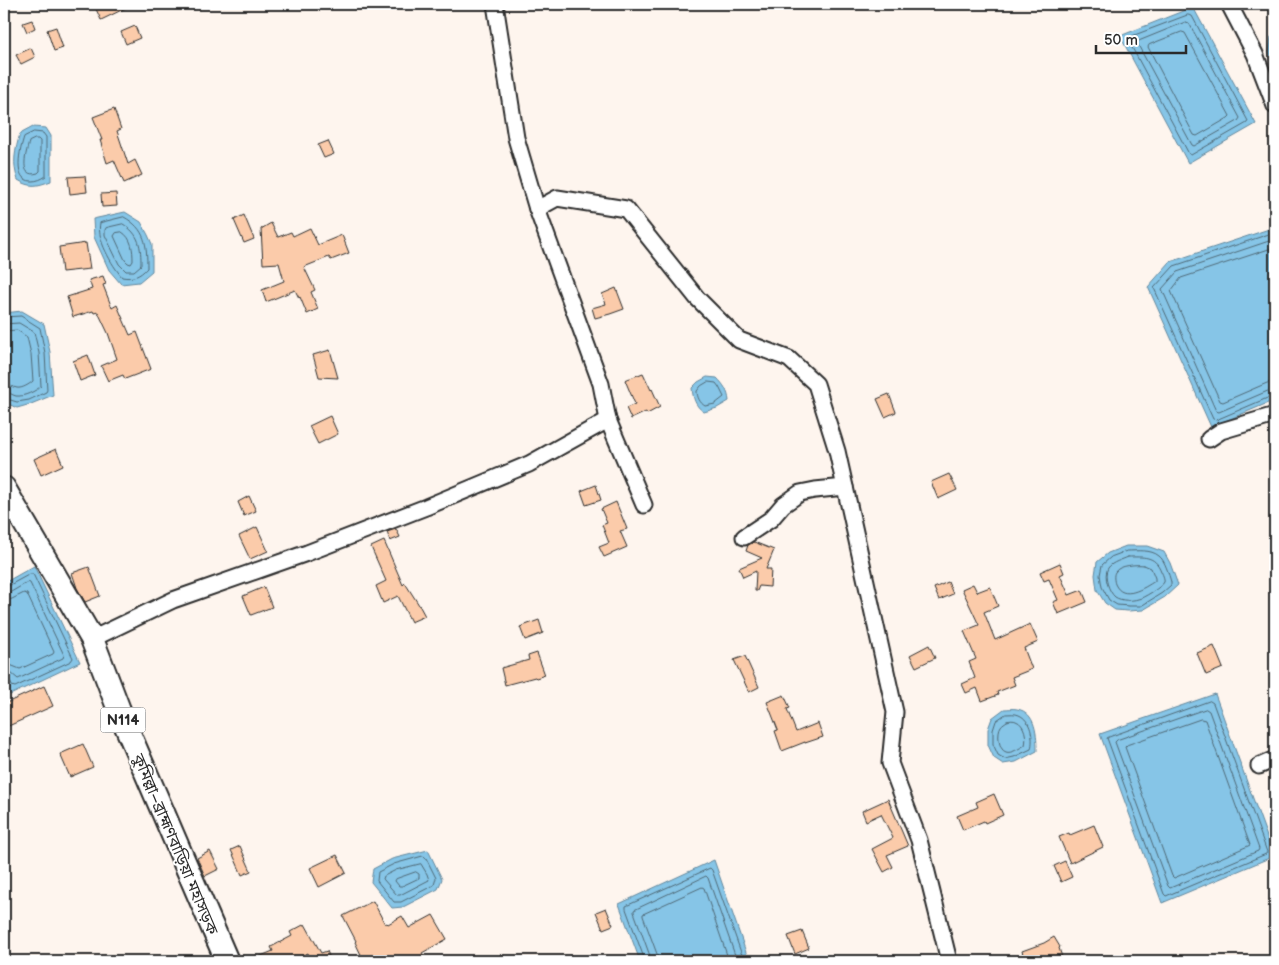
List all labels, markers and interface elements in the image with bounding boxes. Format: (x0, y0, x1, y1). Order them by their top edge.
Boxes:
scale bar (1096, 22, 1186, 54)
text: 50 m (1104, 31, 1138, 50)
road number: N114 (100, 708, 146, 732)
street label: কুমিল্লা–ব্রাহ্মণবাড়িয়া মহাসড়ক (127, 750, 223, 939)

